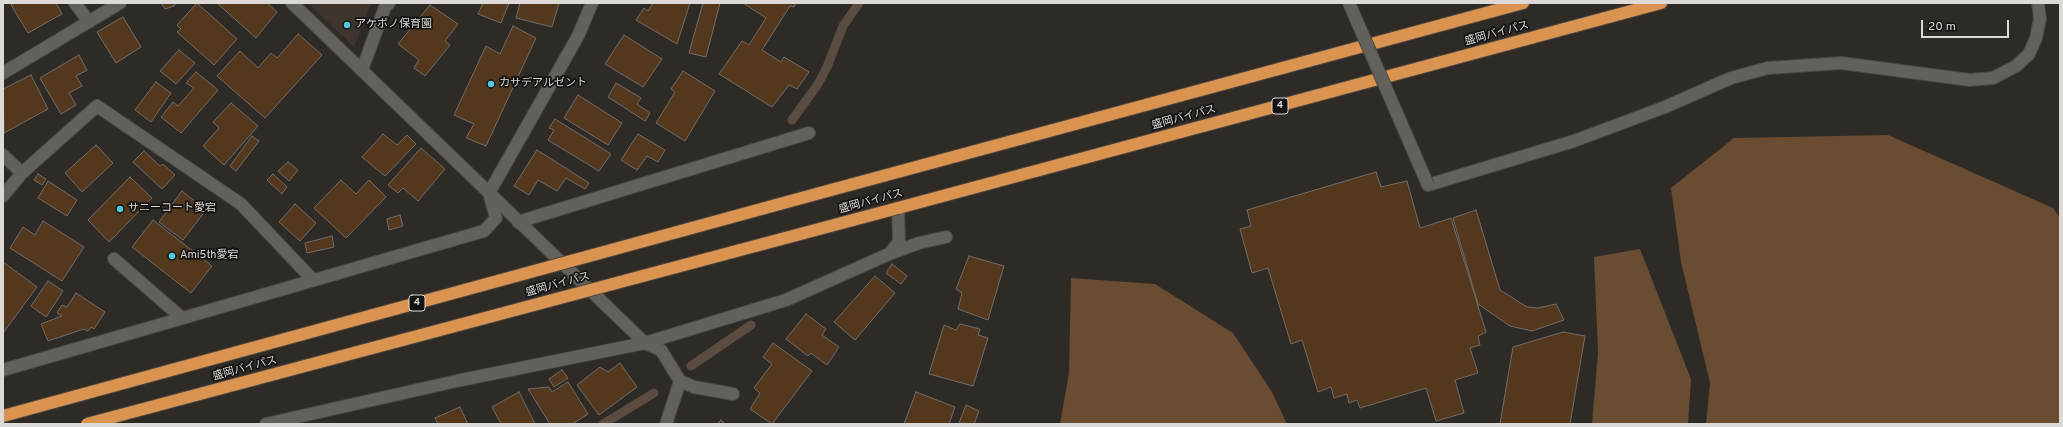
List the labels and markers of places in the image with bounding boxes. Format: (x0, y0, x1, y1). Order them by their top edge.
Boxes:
place label: アケボノ保育園 (355, 18, 432, 32)
marker: アケボノ保育園 (342, 20, 352, 30)
place label: カサデアルゼント (499, 77, 587, 91)
marker: カサデアルゼント (486, 79, 496, 89)
place label: サニーコート愛宕 (128, 202, 216, 216)
marker: サニーコート愛宕 (115, 204, 125, 214)
place label: Ami5th愛宕 (180, 249, 239, 263)
marker: Ami5th愛宕 (167, 251, 177, 261)

